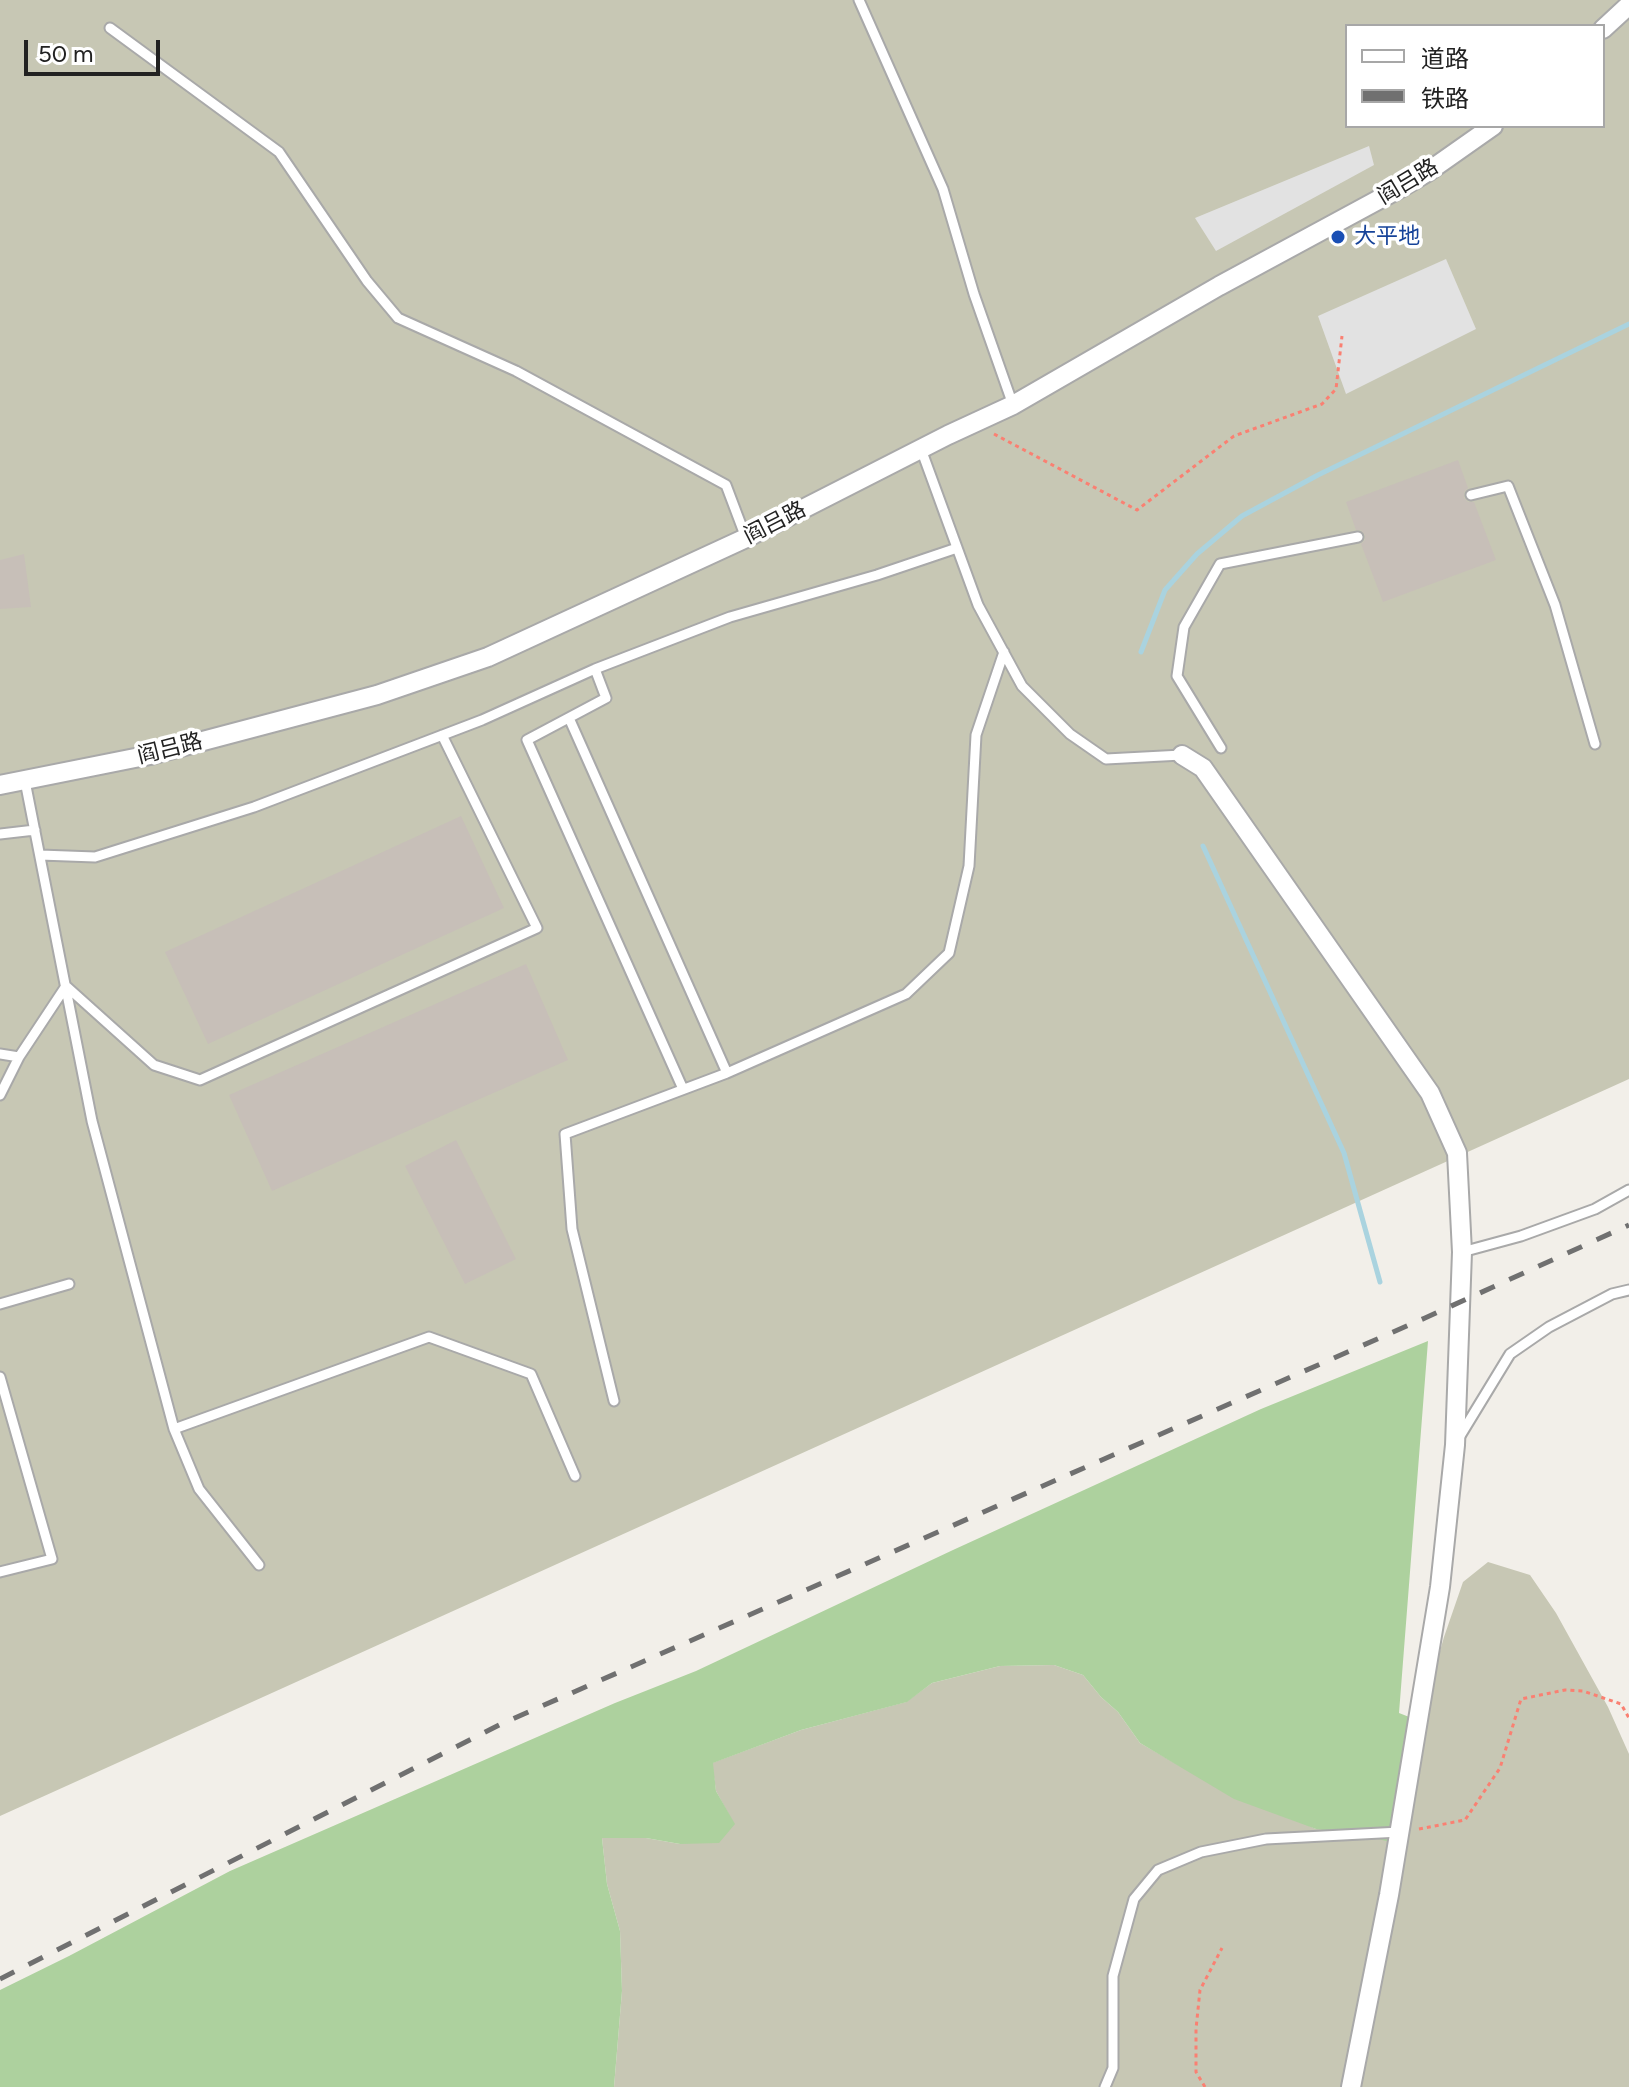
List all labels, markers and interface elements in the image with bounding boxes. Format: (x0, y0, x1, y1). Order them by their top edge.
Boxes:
scale bar (28, 24, 164, 74)
legend (1345, 24, 1605, 128)
text: 50 m (38, 39, 94, 68)
text: 道路 (1421, 44, 1469, 73)
text: 铁路 (1421, 84, 1469, 113)
street label: 阎吕路 (1373, 154, 1443, 210)
place label: 大平地 (1354, 224, 1420, 250)
marker: 大平地 (1329, 228, 1347, 246)
street label: 阎吕路 (740, 496, 810, 550)
street label: 阎吕路 (135, 728, 205, 770)

